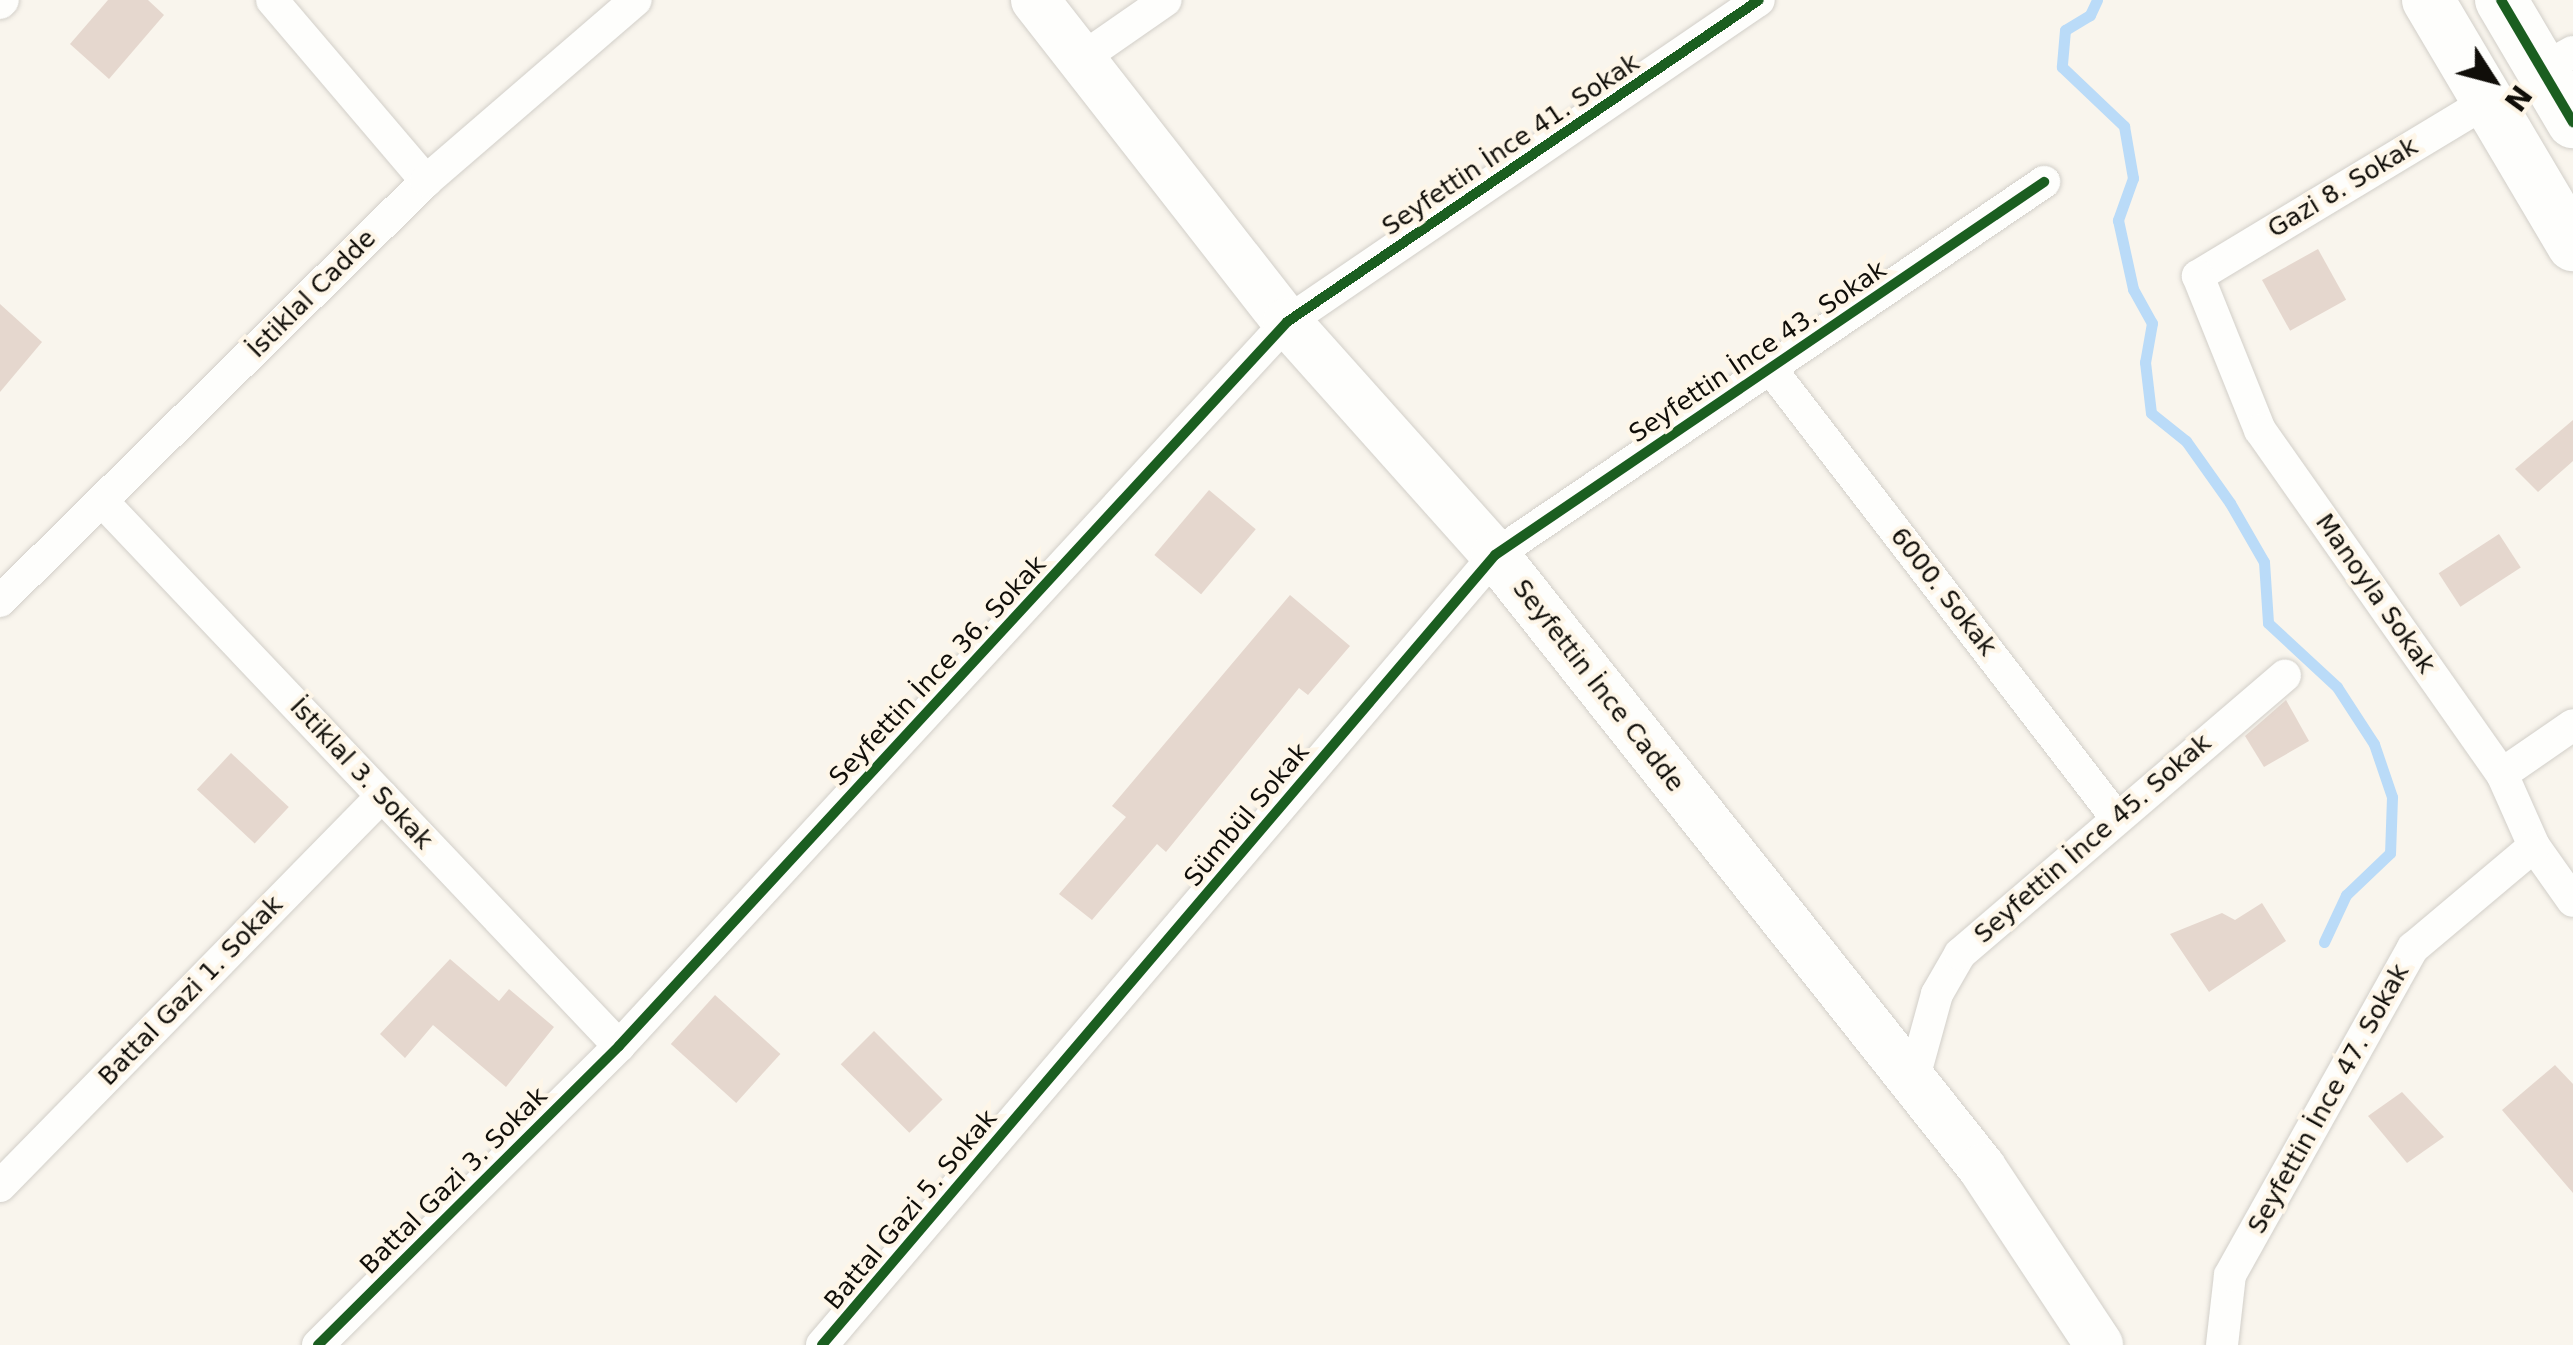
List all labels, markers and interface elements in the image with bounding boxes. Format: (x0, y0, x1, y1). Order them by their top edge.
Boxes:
north arrow (2443, 30, 2543, 130)
street label: Seyfettin İnce 41. Sokak (1377, 48, 1645, 242)
text: N (2497, 79, 2538, 117)
street label: Gazi 8. Sokak (2263, 131, 2423, 245)
street label: İstiklal Cadde (242, 224, 382, 364)
street label: Seyfettin İnce 43. Sokak (1624, 255, 1892, 449)
street label: Manoyla Sokak (2309, 508, 2441, 680)
street label: 6000. Sokak (1884, 522, 2002, 662)
street label: Seyfettin İnce 36. Sokak (824, 550, 1052, 792)
street label: Seyfettin İnce Cadde (1506, 574, 1690, 798)
street label: İstiklal 3. Sokak (283, 692, 439, 856)
street label: Seyfettin İnce 45. Sokak (1969, 728, 2217, 950)
street label: Sümbül Sokak (1178, 737, 1316, 893)
street label: Battal Gazi 1. Sokak (93, 890, 289, 1092)
street label: Seyfettin İnce 47. Sokak (2242, 959, 2416, 1239)
street label: Battal Gazi 3. Sokak (354, 1081, 554, 1281)
street label: Battal Gazi 5. Sokak (819, 1104, 1003, 1316)

